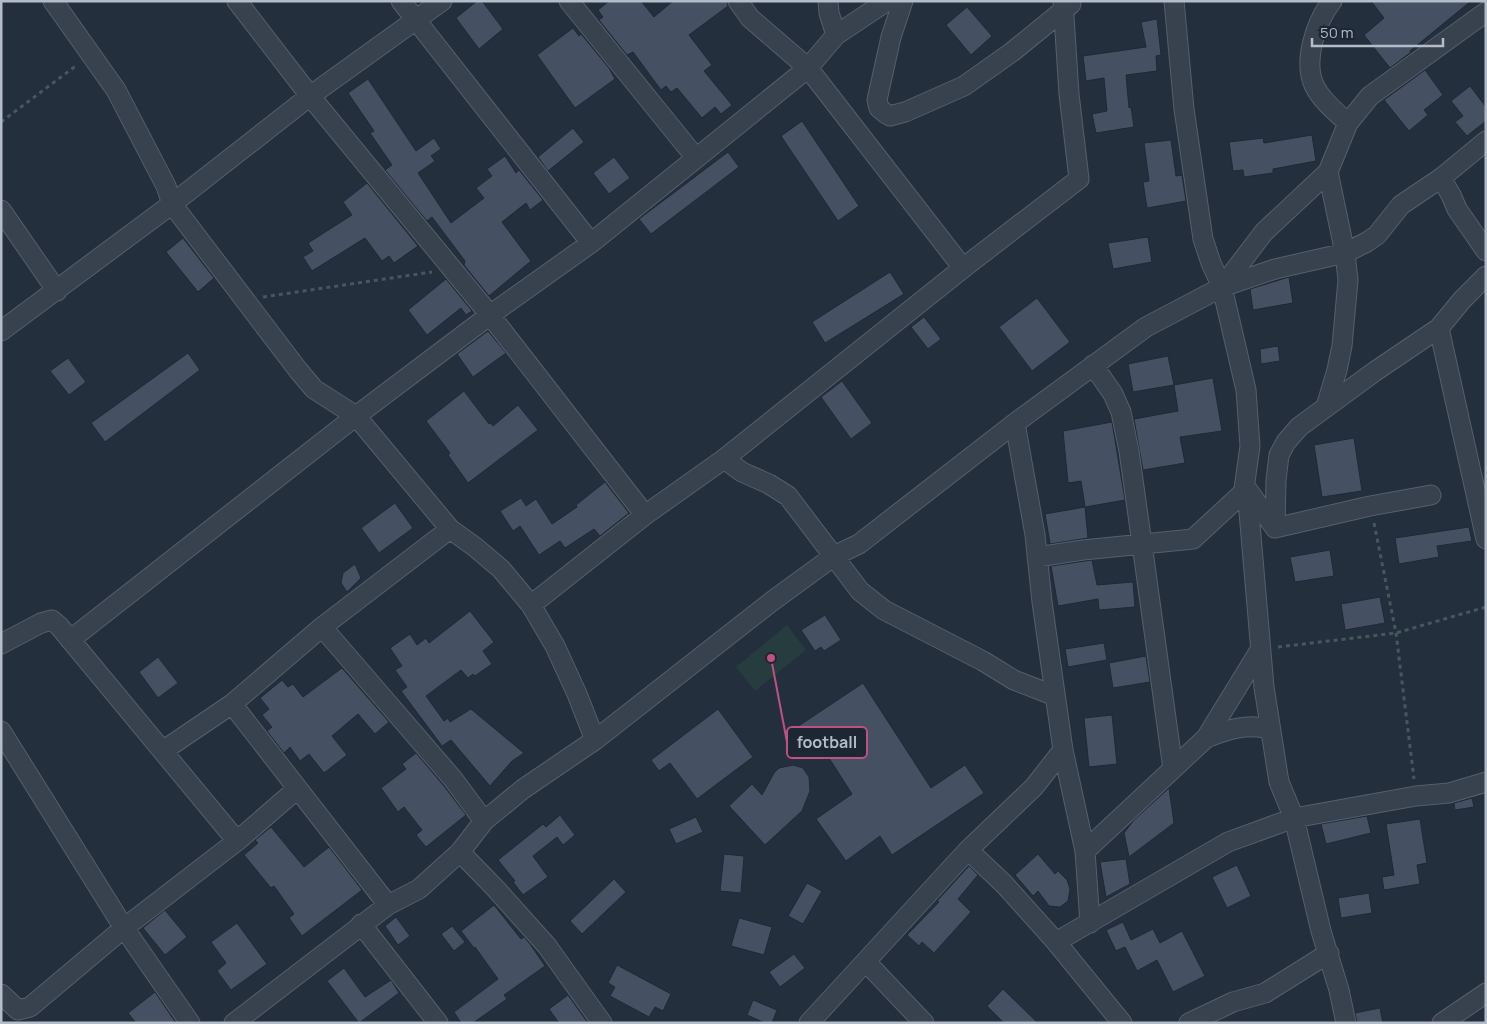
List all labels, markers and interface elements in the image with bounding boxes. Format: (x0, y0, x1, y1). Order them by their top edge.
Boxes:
scale bar (1312, 15, 1443, 47)
text: 50 m (1320, 22, 1354, 43)
callout: football (787, 727, 867, 758)
text: football (797, 731, 857, 753)

